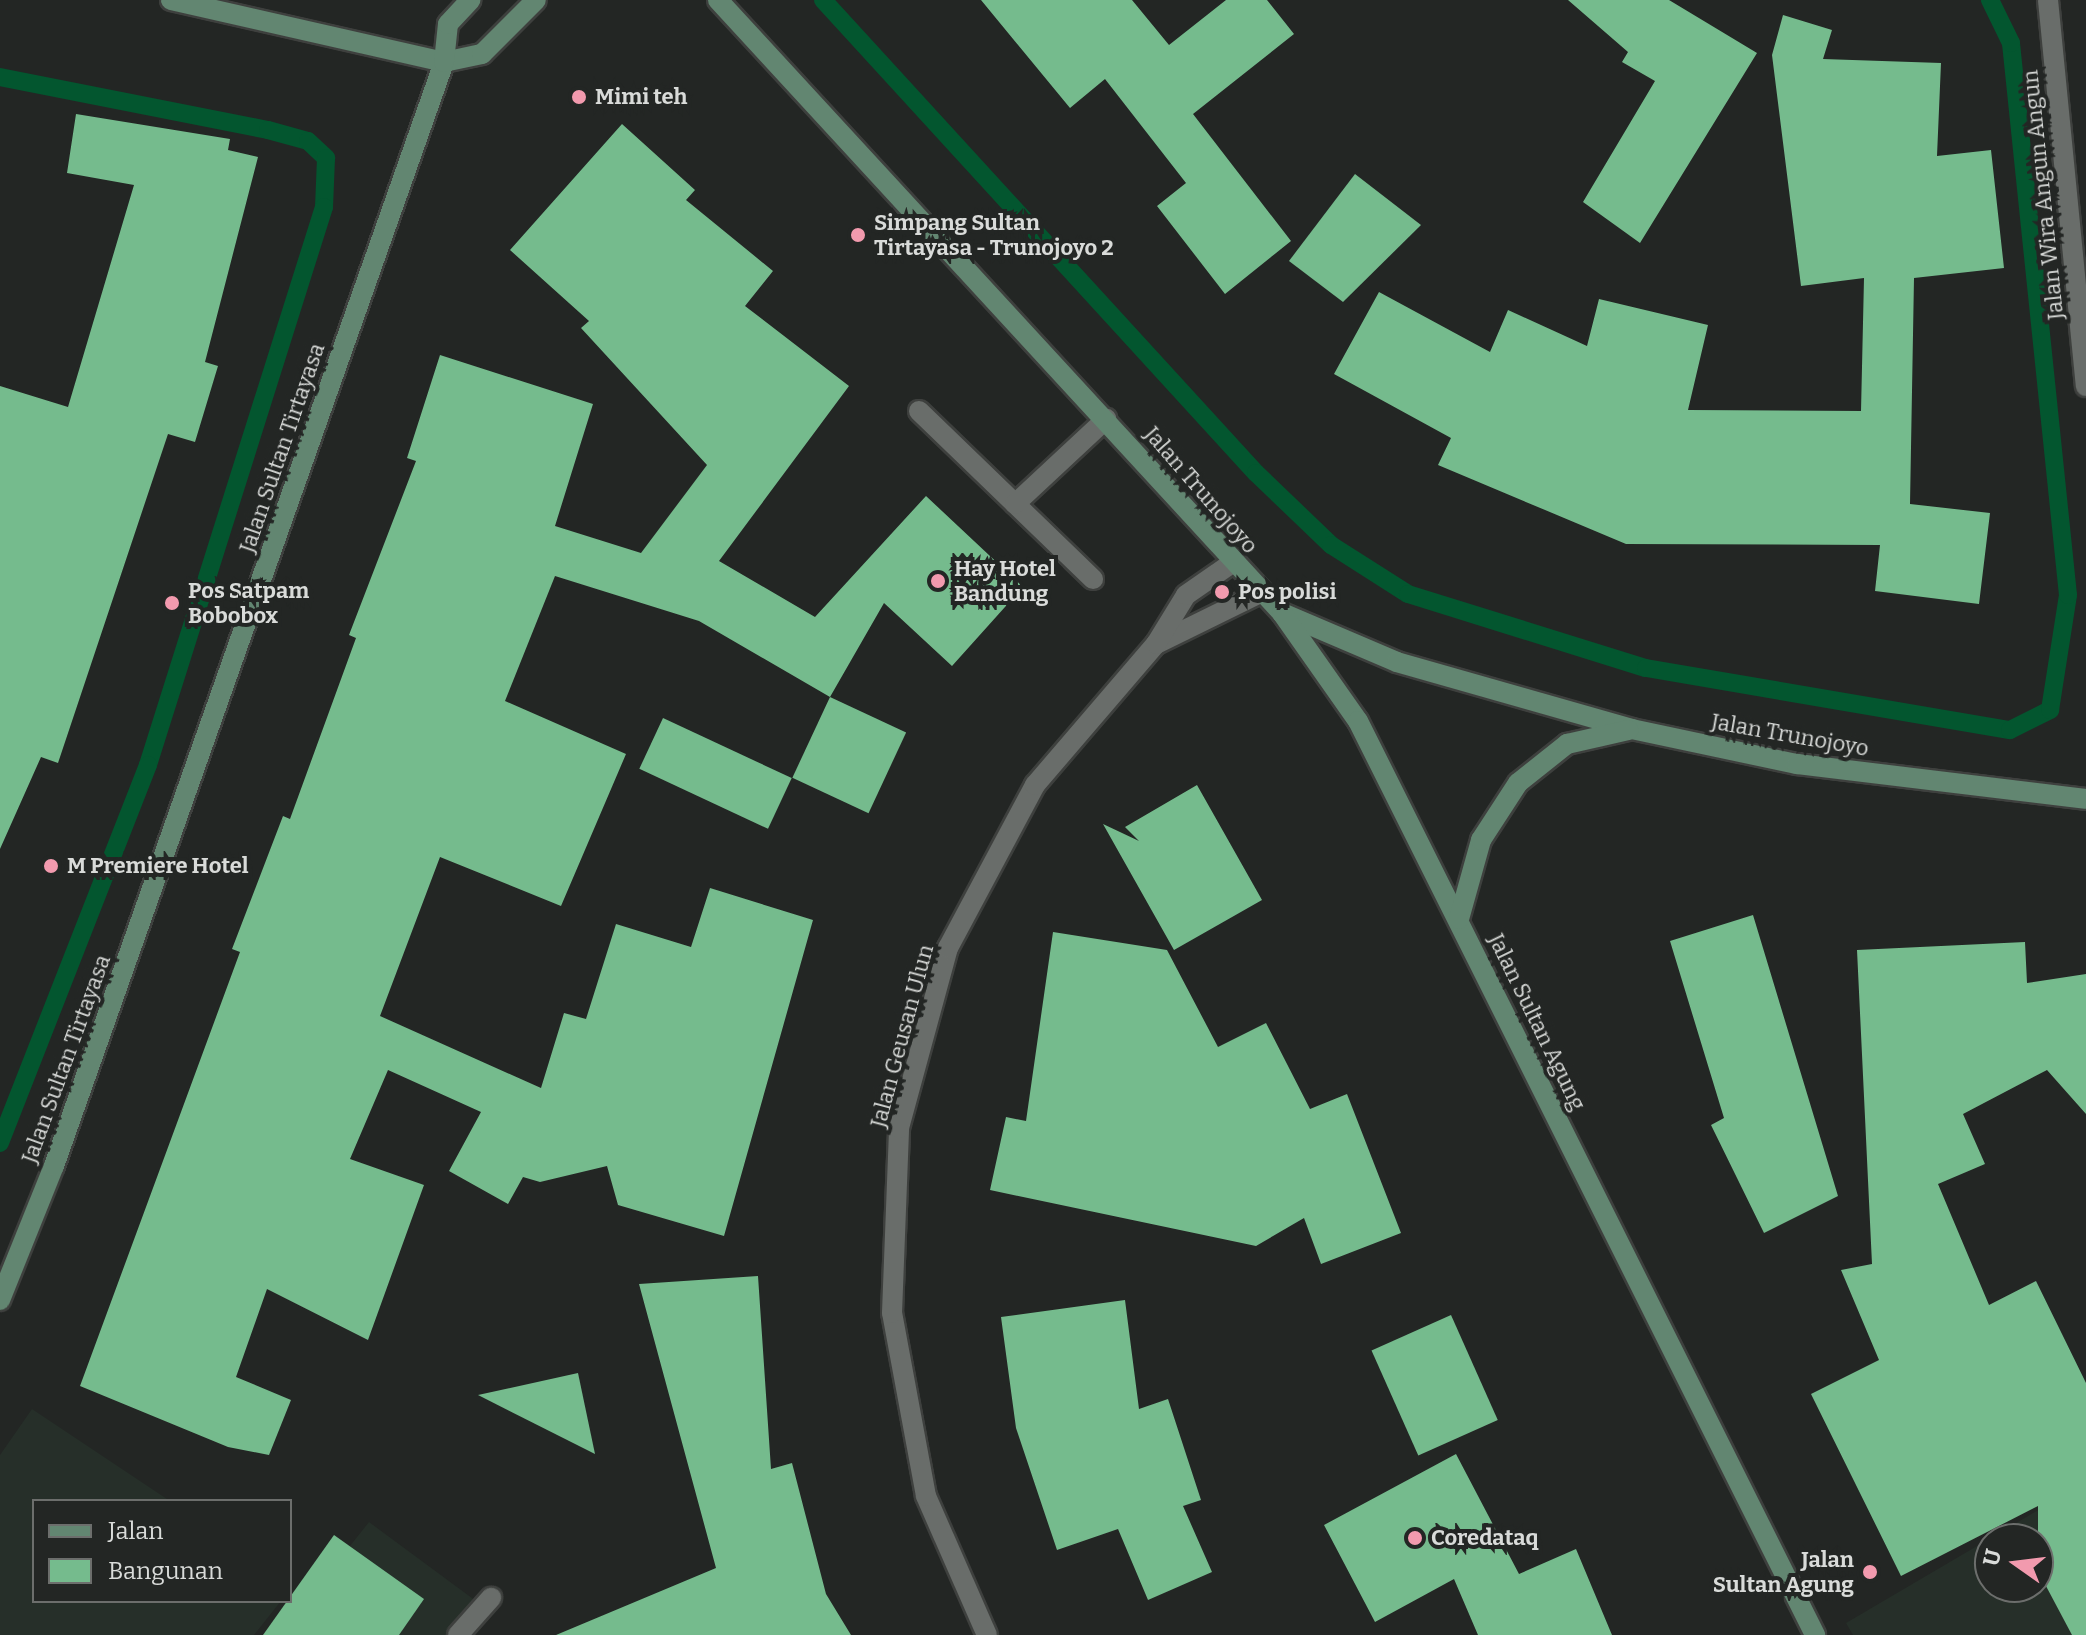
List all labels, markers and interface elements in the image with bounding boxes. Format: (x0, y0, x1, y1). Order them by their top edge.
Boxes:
street label: Jalan Wira Angun Angun (2017, 69, 2069, 321)
place label: Mimi teh (595, 84, 687, 110)
marker: Mimi teh (570, 88, 588, 106)
place label: Simpang Sultan Tirtayasa - Trunojoyo 2 (874, 209, 1114, 260)
marker: Simpang Sultan Tirtayasa - Trunojoyo 2 (849, 226, 867, 244)
street label: Jalan Sultan Tirtayasa (234, 340, 330, 556)
street label: Jalan Trunojoyo (1139, 421, 1263, 559)
place label: Hay Hotel Bandung (954, 555, 1056, 606)
marker: Hay Hotel Bandung (929, 572, 947, 590)
place label: Pos Satpam Bobobox (188, 577, 309, 628)
place label: Pos polisi (1238, 579, 1336, 605)
marker: Pos polisi (1213, 583, 1231, 601)
marker: Pos Satpam Bobobox (163, 594, 181, 612)
street label: Jalan Trunojoyo (1709, 708, 1871, 762)
place label: M Premiere Hotel (67, 853, 249, 879)
marker: M Premiere Hotel (42, 857, 60, 875)
street label: Jalan Sultan Agung (1483, 929, 1591, 1115)
street label: Jalan Geusan Ulun (865, 942, 939, 1130)
street label: Jalan Sultan Tirtayasa (16, 951, 116, 1167)
legend (32, 1499, 292, 1603)
text: Jalan (108, 1517, 163, 1545)
north arrow (1974, 1523, 2054, 1603)
place label: Coredataq (1431, 1525, 1538, 1551)
marker: Coredataq (1406, 1529, 1424, 1547)
place label: Jalan Sultan Agung (1713, 1546, 1854, 1598)
text: U (1977, 1546, 2007, 1569)
text: Bangunan (108, 1557, 223, 1585)
marker: Jalan Sultan Agung (1861, 1563, 1879, 1581)

